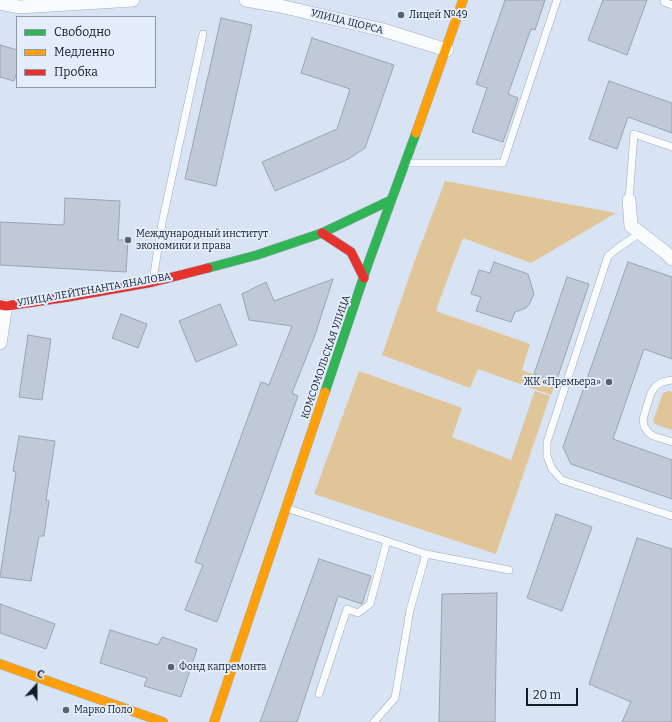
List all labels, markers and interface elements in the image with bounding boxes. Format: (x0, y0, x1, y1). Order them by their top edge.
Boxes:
street label: УЛИЦА ЩОРСА (309, 7, 385, 37)
place label: Лицей №49 (409, 9, 467, 21)
marker: Лицей №49 (396, 10, 406, 20)
legend (16, 16, 156, 88)
text: Свободно (54, 25, 111, 39)
text: Медленно (54, 45, 115, 59)
text: Пробка (54, 65, 98, 79)
place label: Международный институт экономики и права (136, 228, 268, 252)
marker: Международный институт экономики и права (123, 235, 133, 245)
street label: УЛИЦА ЛЕЙТЕНАНТА ЯНАЛОВА (16, 271, 172, 309)
street label: КОМСОМОЛЬСКАЯ УЛИЦА (299, 293, 353, 421)
place label: ЖК «Премьера» (523, 376, 601, 388)
marker: ЖК «Премьера» (604, 377, 614, 387)
place label: Фонд капремонта (179, 661, 267, 673)
marker: Фонд капремонта (166, 662, 176, 672)
north arrow (16, 666, 56, 706)
text: С (35, 667, 46, 682)
scale bar (528, 680, 580, 706)
text: 20 m (533, 688, 561, 702)
place label: Марко Поло (74, 704, 132, 716)
marker: Марко Поло (61, 705, 71, 715)

